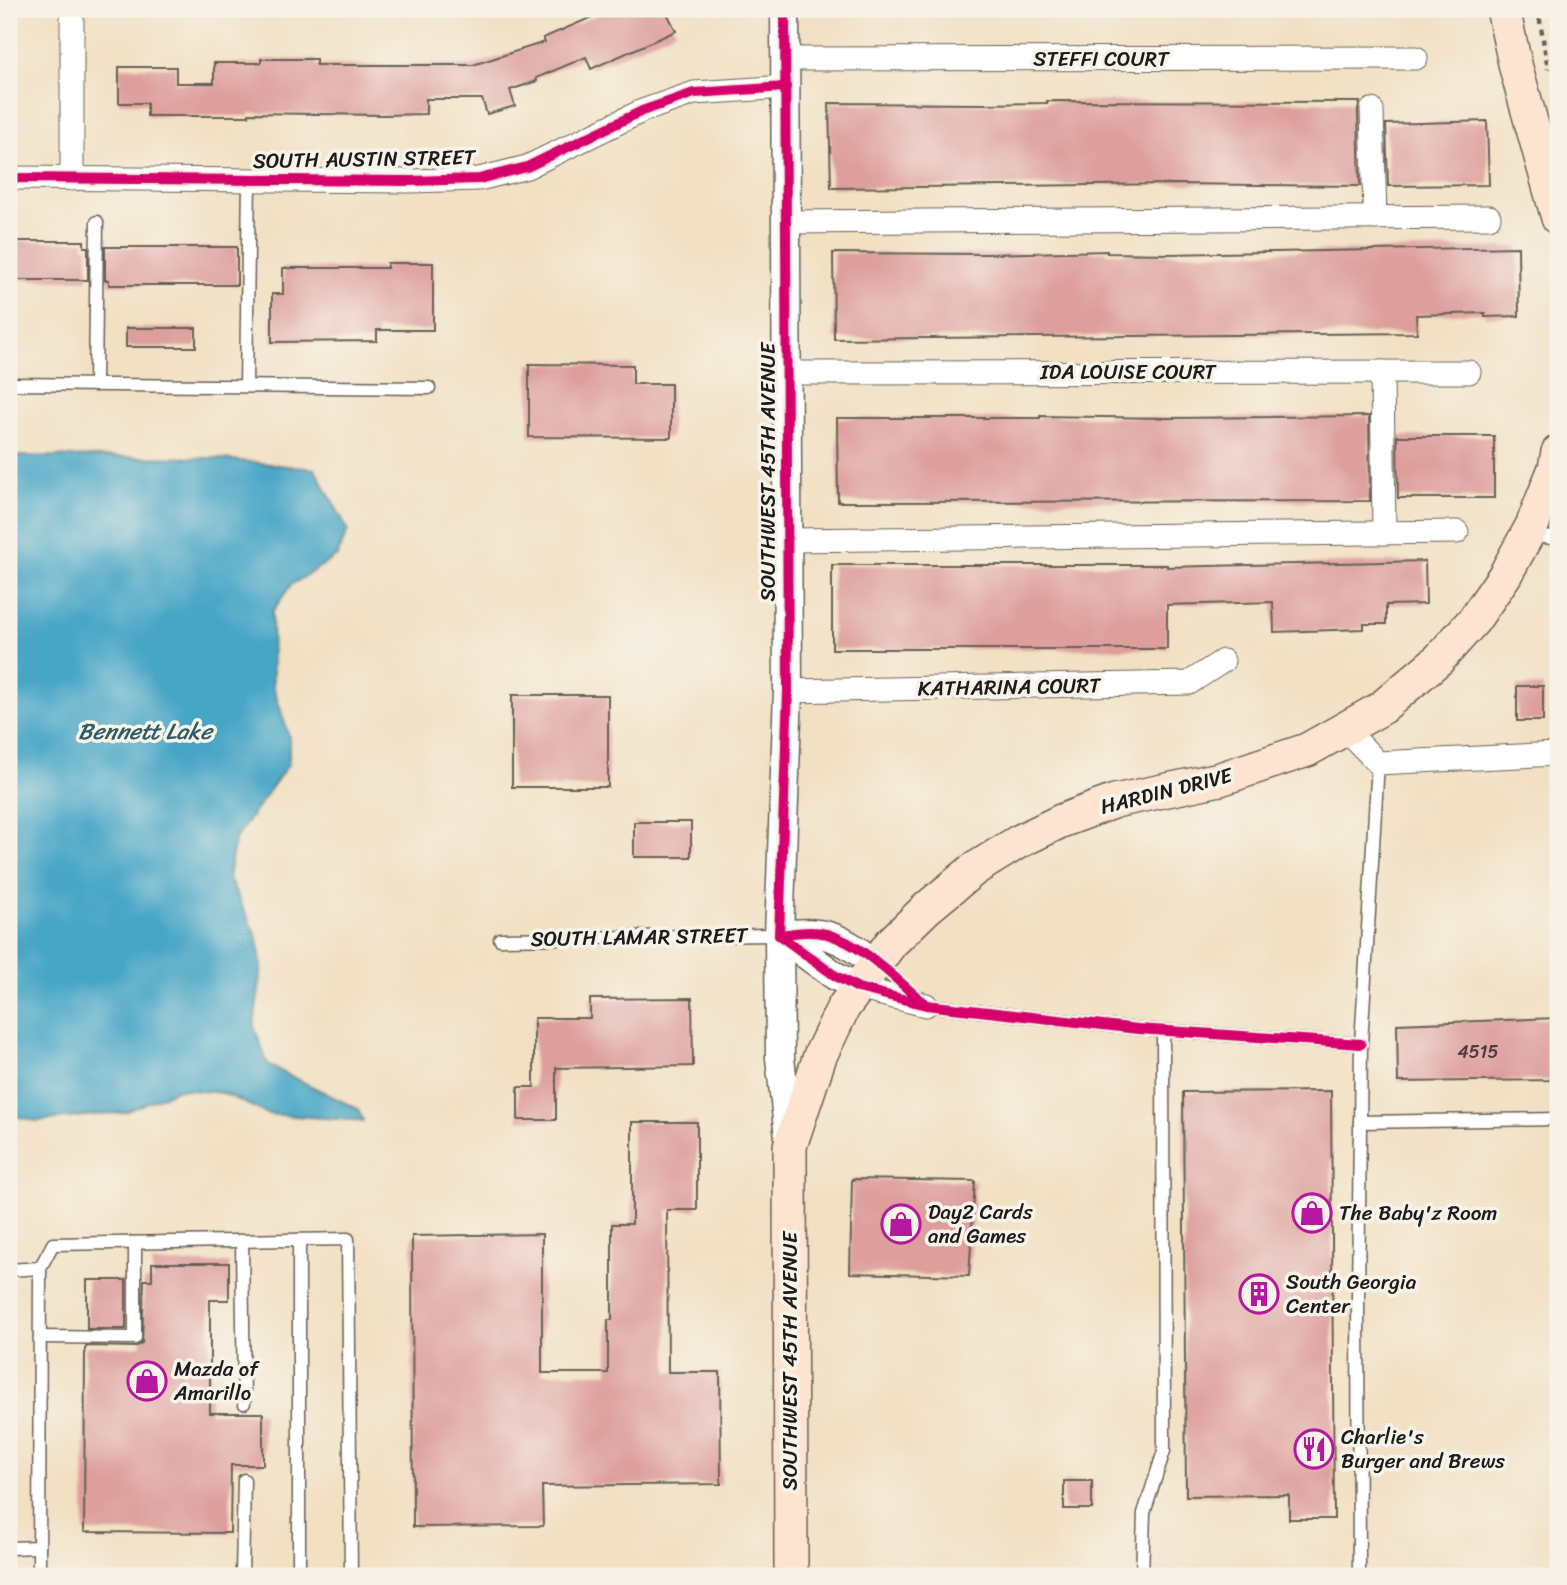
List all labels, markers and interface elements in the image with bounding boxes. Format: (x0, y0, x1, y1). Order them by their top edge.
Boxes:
street label: STEFFI COURT (1033, 40, 1170, 78)
street label: SOUTH AUSTIN STREET (252, 138, 477, 180)
street label: SOUTHWEST 45TH AVENUE (749, 341, 787, 601)
street label: IDA LOUISE COURT (1039, 353, 1217, 391)
street label: KATHARINA COURT (917, 666, 1103, 708)
water label: Bennett Lake (78, 711, 214, 752)
street label: HARDIN DRIVE (1096, 756, 1237, 826)
street label: SOUTH LAMAR STREET (530, 916, 749, 958)
house number: 4515 (1458, 1036, 1498, 1068)
shop icon: The Baby'z Room (1291, 1192, 1333, 1234)
place label: Day2 Cards and Games (928, 1193, 1033, 1255)
place label: The Baby'z Room (1339, 1194, 1497, 1232)
shop icon: Day2 Cards and Games (880, 1203, 922, 1245)
street label: SOUTHWEST 45TH AVENUE (771, 1230, 809, 1490)
place label: South Georgia Center (1286, 1263, 1417, 1325)
building icon: South Georgia Center (1238, 1273, 1280, 1315)
place label: Mazda of Amarillo (173, 1350, 260, 1412)
shop icon: Mazda of Amarillo (126, 1360, 168, 1402)
place label: Charlie's Burger and Brews (1341, 1418, 1505, 1480)
restaurant icon: Charlie's Burger and Brews (1293, 1428, 1335, 1470)

